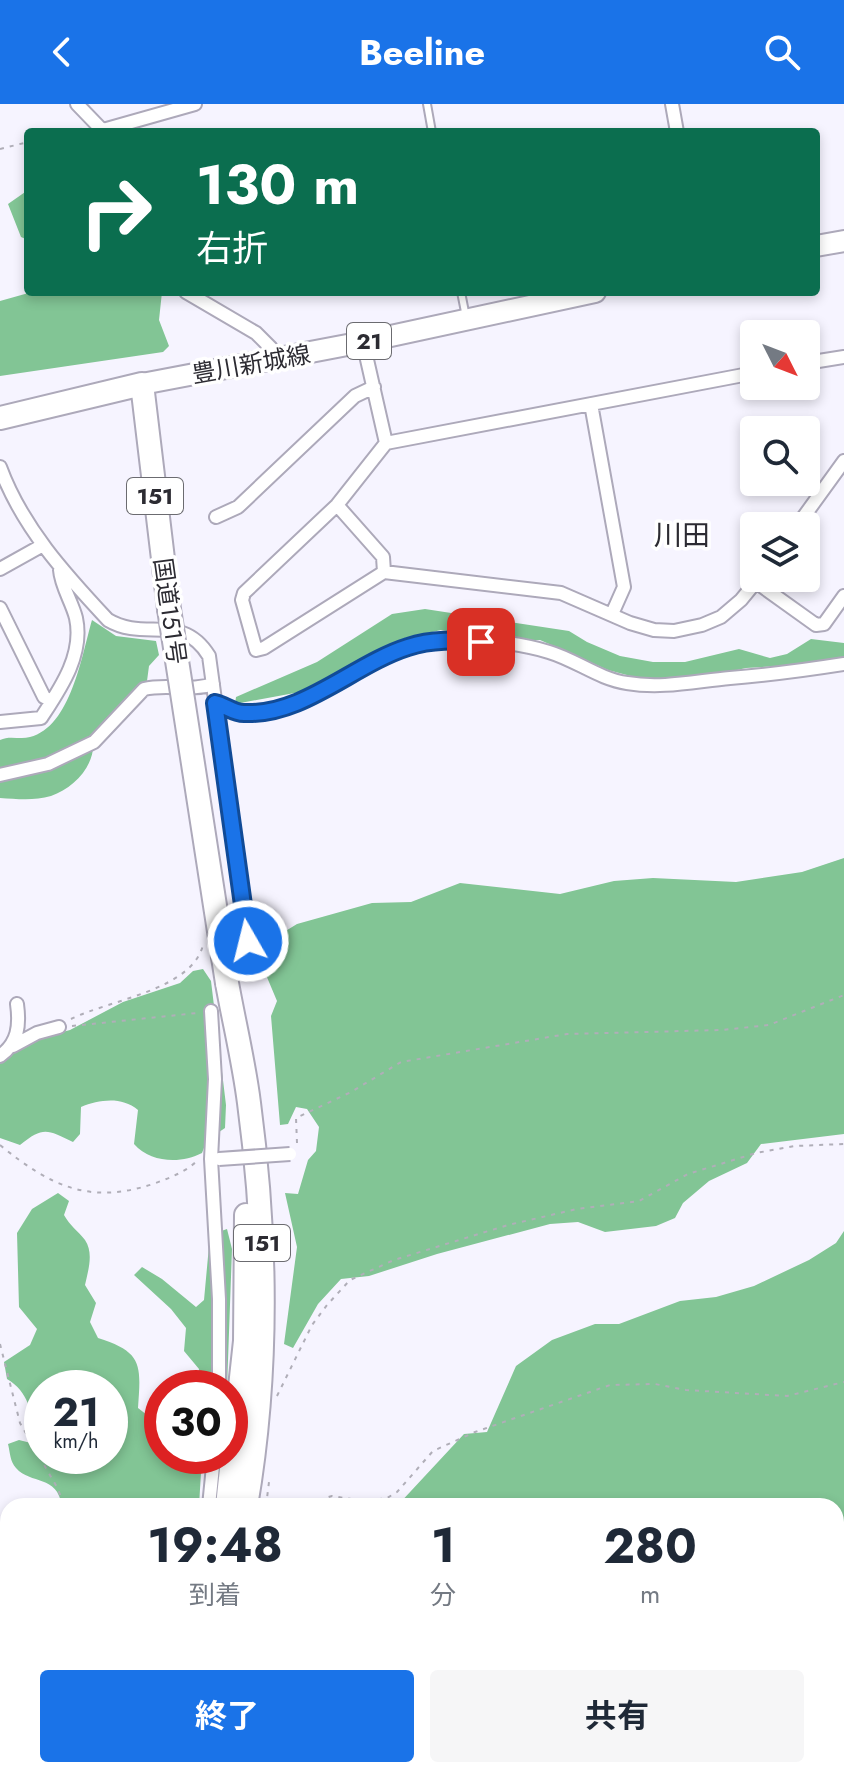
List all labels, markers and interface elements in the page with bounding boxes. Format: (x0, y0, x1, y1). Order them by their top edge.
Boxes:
text: Beeline (359, 26, 485, 78)
icon: back (40, 30, 84, 74)
icon: search (760, 30, 804, 74)
text: 130 m (196, 144, 359, 225)
icon: right (64, 160, 168, 264)
text: 右折 (196, 222, 268, 274)
north arrow (740, 320, 820, 400)
map controls (740, 320, 820, 592)
road number: 21 (347, 323, 391, 359)
street label: 豊川新城線 (189, 336, 313, 392)
button: search (740, 416, 820, 496)
road number: 151 (127, 478, 183, 514)
button: layers (740, 512, 820, 592)
district label: 川田 (654, 515, 710, 556)
street label: 国道151号 (145, 556, 195, 666)
pin (447, 608, 515, 676)
icon: arrive (459, 620, 503, 664)
position arrow (206, 899, 290, 983)
road number: 151 (234, 1225, 290, 1261)
speed limit sign: 30 (144, 1370, 248, 1474)
text: 21 (53, 1383, 99, 1441)
text: km/h (53, 1427, 99, 1456)
text: 19:48 (147, 1511, 283, 1580)
text: 1 (431, 1511, 455, 1580)
text: 280 (603, 1512, 697, 1581)
text: m (640, 1575, 660, 1613)
text: 到着 (189, 1576, 241, 1614)
text: 分 (430, 1576, 456, 1614)
button: 終了 (40, 1670, 414, 1762)
button: 共有 (430, 1670, 804, 1762)

